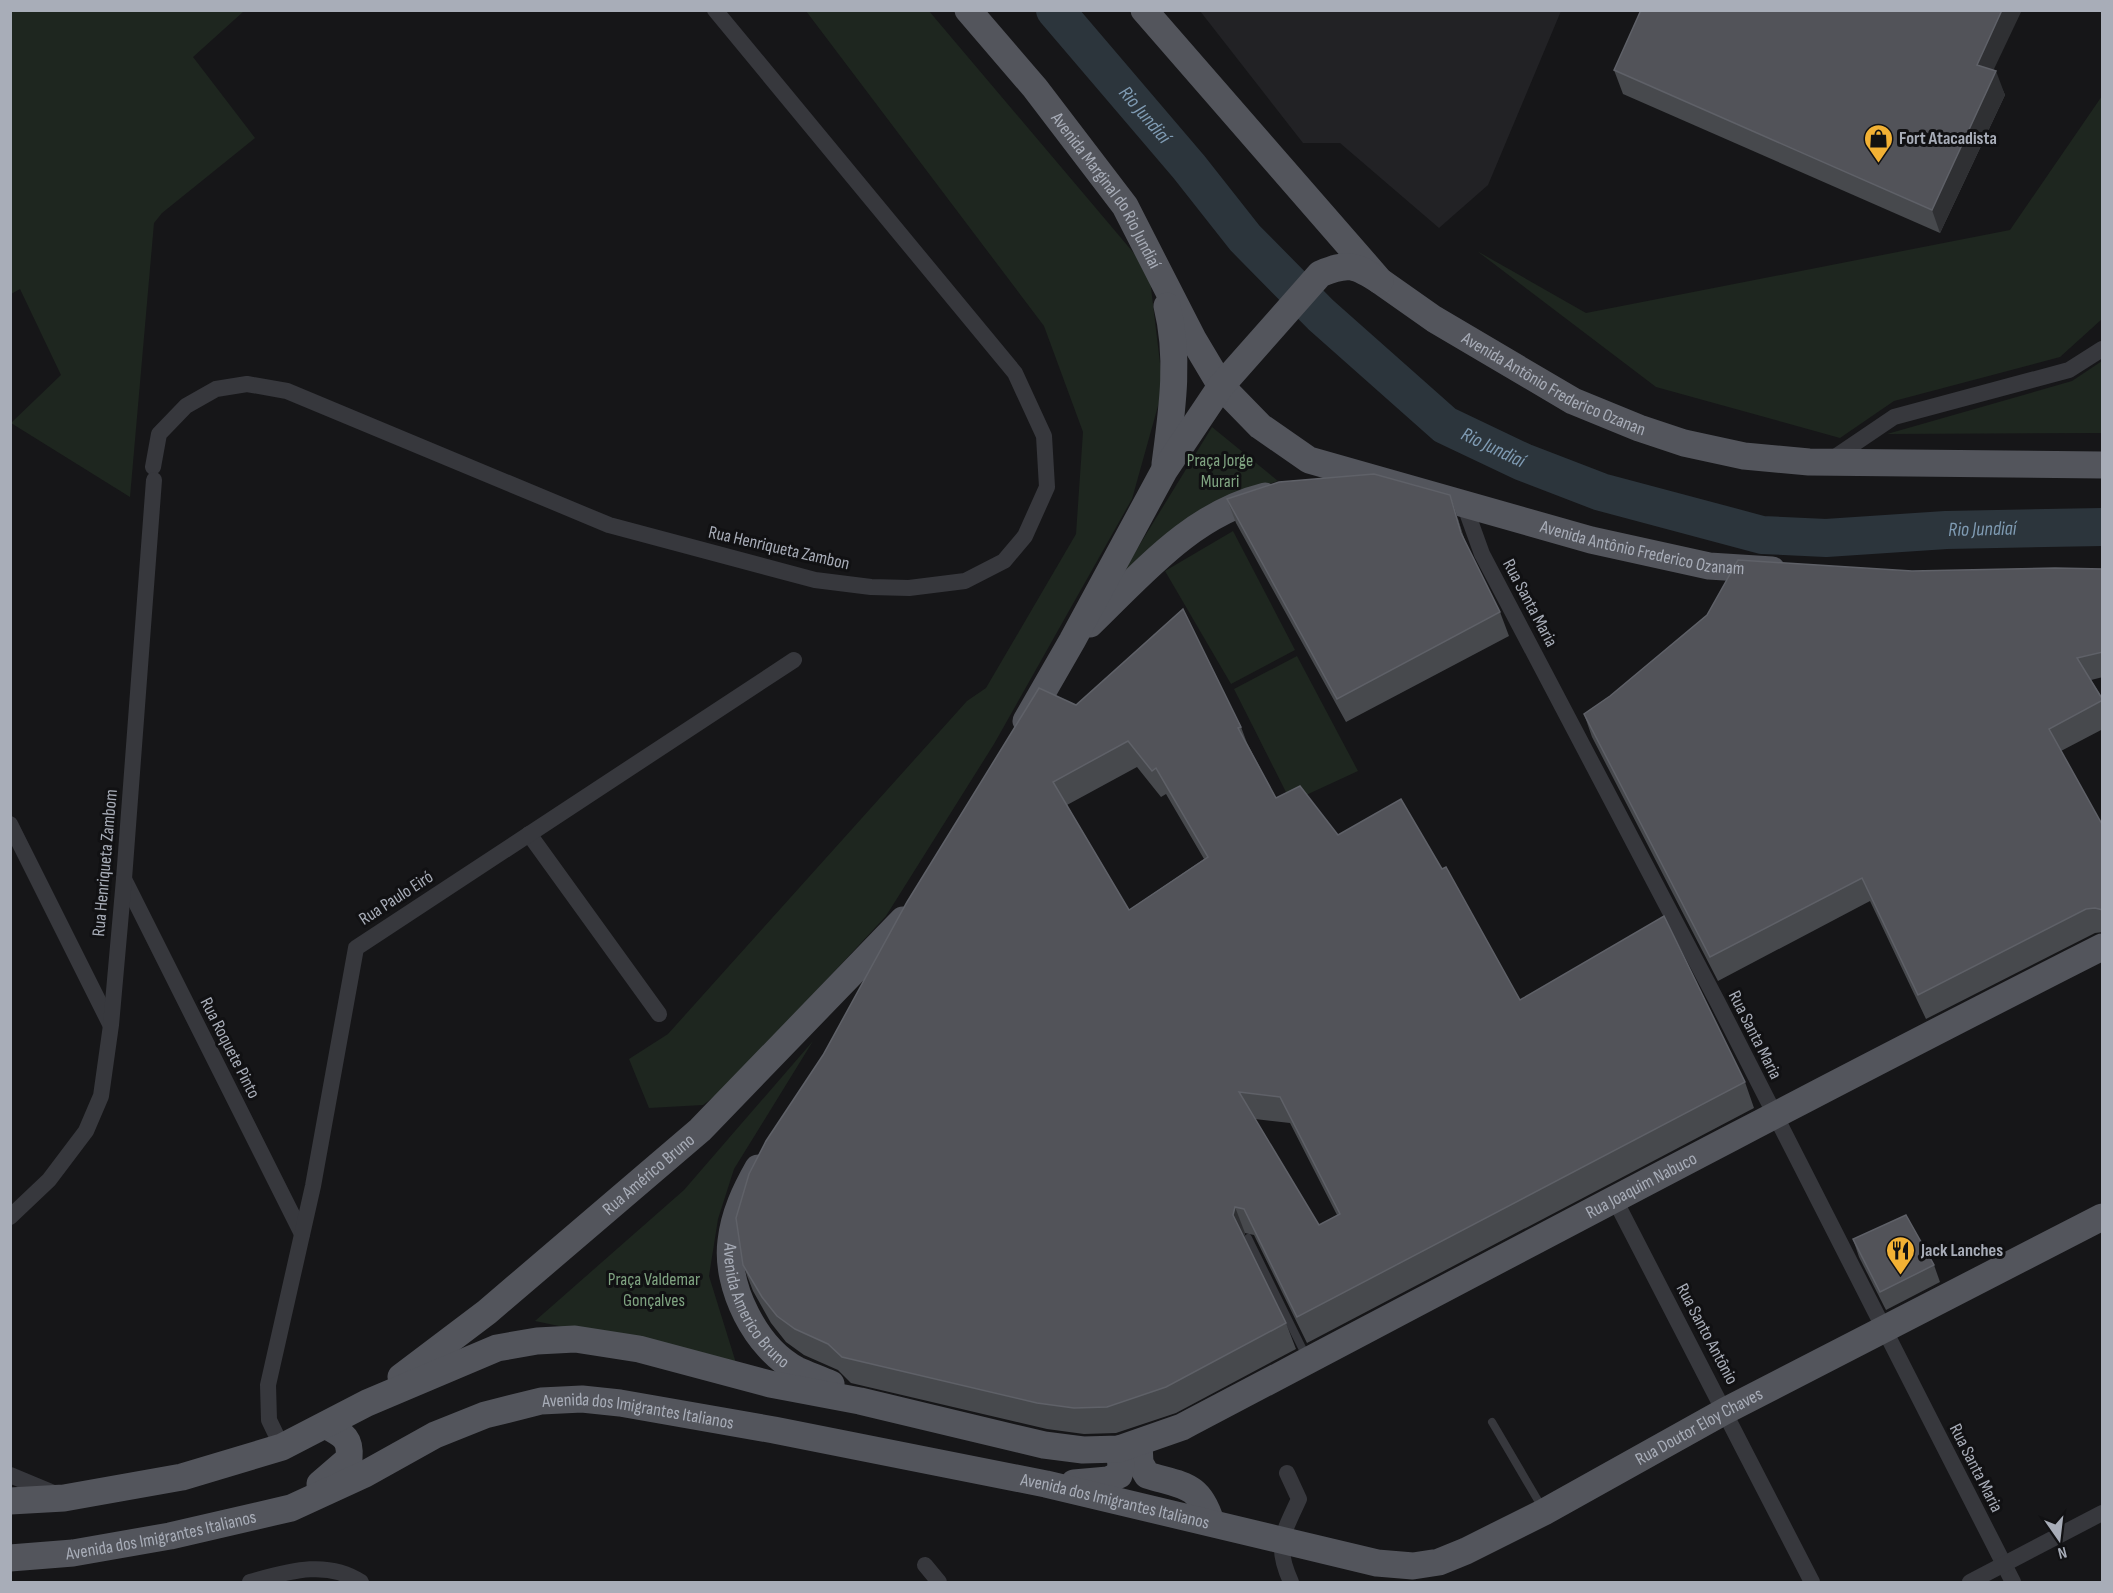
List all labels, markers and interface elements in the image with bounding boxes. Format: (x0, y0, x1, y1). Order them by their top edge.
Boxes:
water label: Rio Jundiaí (1113, 81, 1177, 150)
street label: Avenida Marginal do Rio Jundiaí (1046, 107, 1166, 272)
shop icon: Fort Atacadista (1862, 122, 1894, 164)
place label: Fort Atacadista (1899, 128, 1997, 149)
street label: Avenida Antônio Frederico Ozanan (1457, 327, 1648, 440)
water label: Rio Jundiaí (1457, 422, 1531, 474)
park label: Praça Jorge Murari (1187, 450, 1253, 492)
street label: Avenida Antônio Frederico Ozanam (1537, 515, 1745, 579)
water label: Rio Jundiaí (1948, 517, 2019, 542)
street label: Rua Henriqueta Zambon (706, 522, 852, 574)
street label: Rua Santa Maria (1498, 556, 1562, 651)
street label: Rua Henriqueta Zambom (88, 788, 122, 938)
street label: Rua Paulo Eiró (355, 866, 437, 930)
street label: Rua Santa Maria (1724, 987, 1786, 1083)
street label: Rua Roquete Pinto (196, 994, 264, 1102)
street label: Rua Américo Bruno (598, 1129, 699, 1219)
street label: Rua Joaquim Nabuco (1582, 1147, 1700, 1223)
restaurant icon: Jack Lanches (1884, 1234, 1916, 1276)
place label: Jack Lanches (1920, 1240, 2003, 1261)
street label: Avenida Americo Bruno (720, 1242, 794, 1372)
park label: Praça Valdemar Gonçalves (608, 1269, 700, 1311)
street label: Rua Santo Antônio (1672, 1280, 1742, 1388)
street label: Rua Doutor Eloy Chaves (1631, 1383, 1766, 1470)
street label: Avenida dos Imigrantes Italianos (541, 1388, 735, 1433)
street label: Rua Santa Maria (1945, 1420, 2007, 1516)
street label: Avenida dos Imigrantes Italianos (1018, 1469, 1212, 1533)
street label: Avenida dos Imigrantes Italianos (64, 1506, 258, 1564)
north arrow (2029, 1509, 2089, 1569)
text: N (2056, 1542, 2069, 1562)

